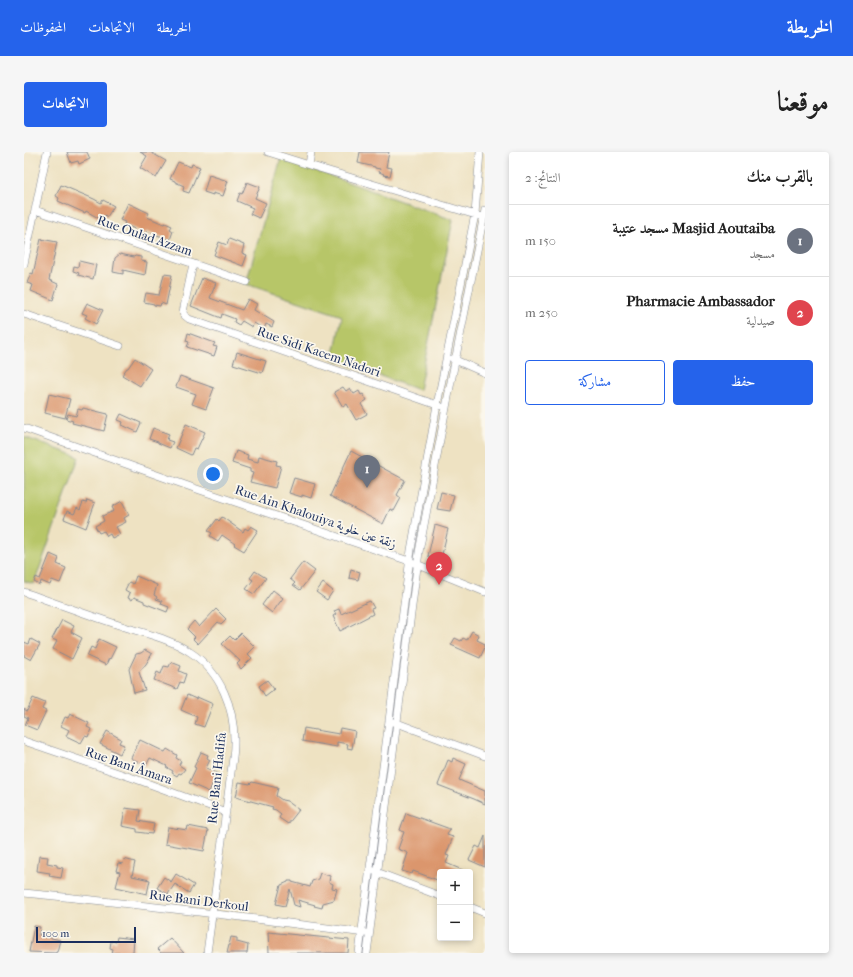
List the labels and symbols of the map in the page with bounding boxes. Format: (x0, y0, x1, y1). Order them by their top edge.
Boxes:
street label: Rue Oulad Azzam (95, 212, 195, 259)
street label: Rue Sidi Kacem Nadori (255, 323, 383, 380)
pin: 1 (354, 455, 380, 488)
your location (203, 464, 223, 484)
street label: Rue Ain Khalouiya زنقة عين خلوية (233, 482, 399, 552)
pin: 2 (426, 552, 452, 585)
street label: Rue Bani Hadifa (204, 731, 229, 825)
street label: Rue Bani Âmara (83, 744, 175, 788)
street label: Rue Bani Derkoul (148, 887, 250, 914)
scale bar (36, 925, 136, 944)

